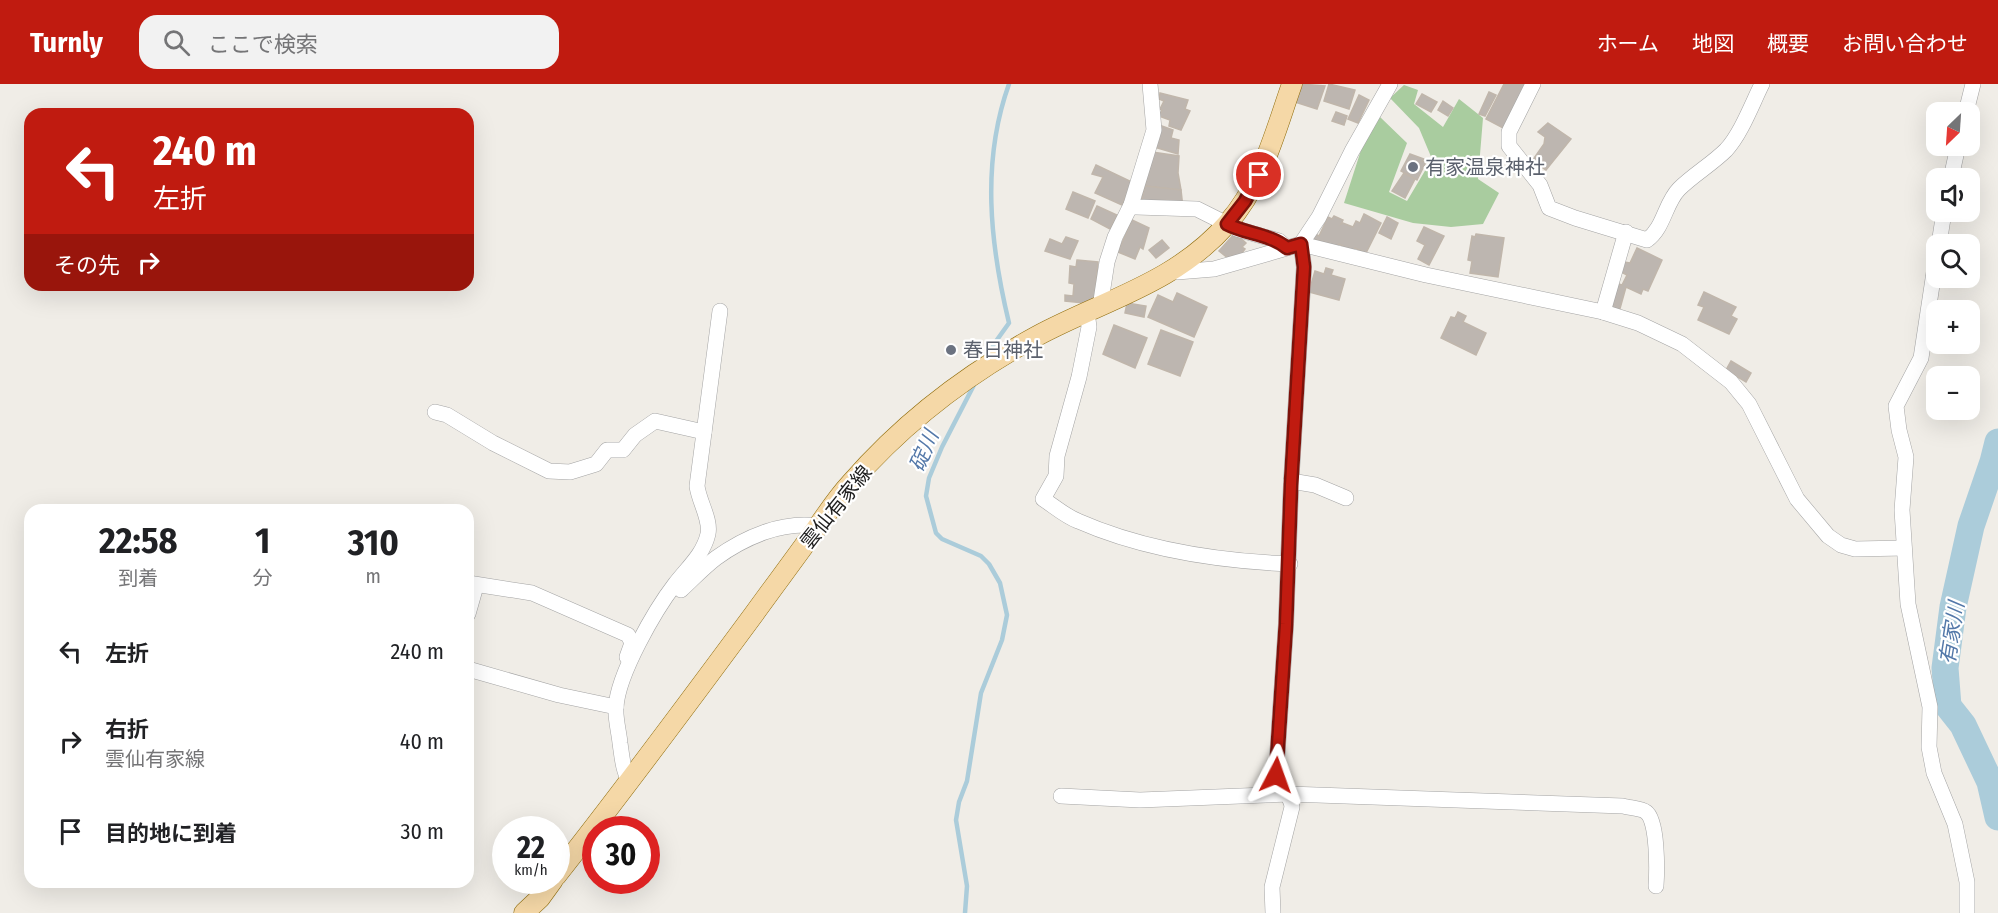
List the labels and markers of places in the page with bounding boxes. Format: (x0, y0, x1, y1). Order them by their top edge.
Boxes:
pin (1233, 149, 1284, 200)
place label: 有家温泉神社 (1425, 155, 1545, 179)
marker: 有家温泉神社 (1406, 160, 1420, 174)
place label: 春日神社 (963, 338, 1043, 362)
marker: 春日神社 (944, 343, 958, 357)

